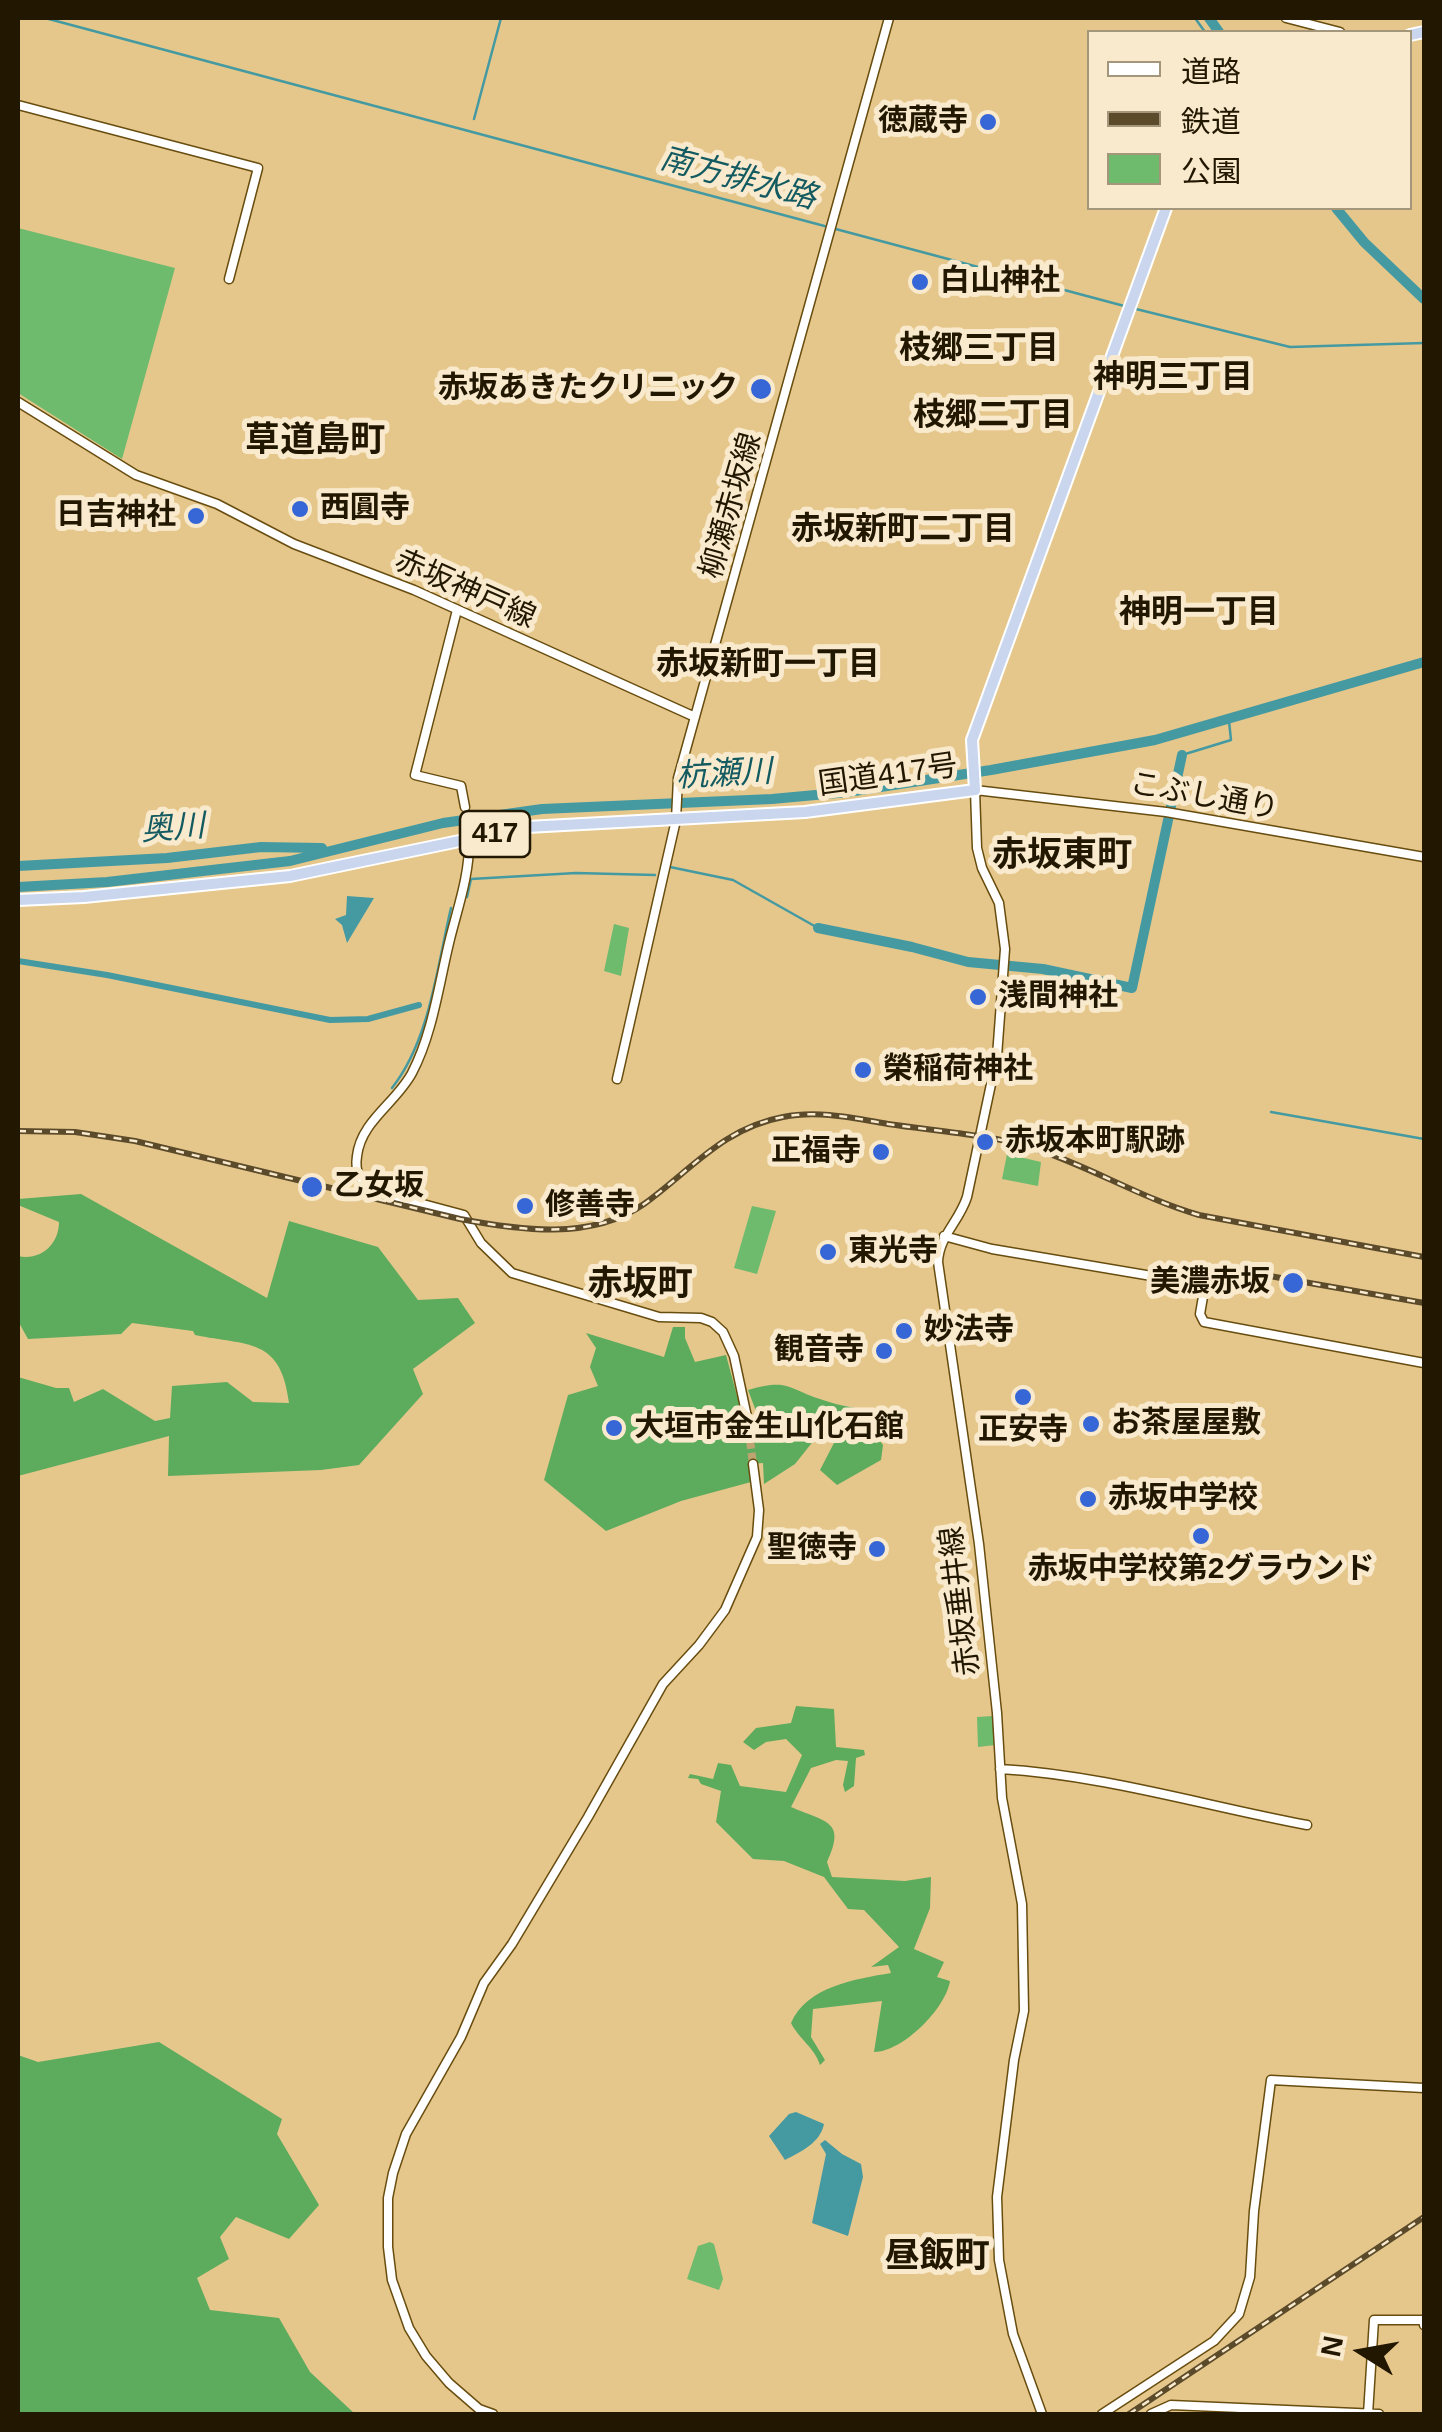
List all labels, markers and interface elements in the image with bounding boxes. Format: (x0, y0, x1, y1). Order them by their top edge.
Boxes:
legend (1087, 30, 1412, 210)
text: 道路 (1181, 55, 1241, 88)
place label: 徳蔵寺 (878, 104, 968, 140)
text: 鉄道 (1181, 105, 1241, 138)
marker: 徳蔵寺 (977, 111, 999, 133)
water label: 南方排水路 (656, 140, 820, 218)
text: 公園 (1181, 155, 1241, 188)
place label: 白山神社 (940, 264, 1060, 300)
marker: 白山神社 (909, 271, 931, 293)
district label: 枝郷三丁目 (899, 330, 1059, 368)
district label: 神明三丁目 (1093, 359, 1253, 397)
place label: 赤坂あきたクリニック (438, 371, 738, 407)
marker: 赤坂あきたクリニック (748, 376, 774, 402)
district label: 枝郷二丁目 (913, 397, 1073, 435)
district label: 草道島町 (245, 420, 385, 462)
street label: 柳瀬赤坂線 (694, 429, 770, 583)
place label: 西圓寺 (320, 491, 410, 527)
place label: 日吉神社 (56, 498, 176, 534)
marker: 西圓寺 (289, 498, 311, 520)
marker: 日吉神社 (185, 505, 207, 527)
district label: 赤坂新町二丁目 (791, 511, 1015, 549)
street label: 赤坂神戸線 (389, 543, 541, 637)
district label: 神明一丁目 (1119, 594, 1279, 632)
district label: 赤坂新町一丁目 (656, 646, 880, 684)
street label: 国道417号 (816, 748, 960, 804)
water label: 杭瀬川 (675, 753, 773, 797)
street label: こぶし通り (1127, 766, 1281, 828)
water label: 奥川 (140, 808, 206, 850)
road number: 417 (460, 811, 530, 857)
district label: 赤坂東町 (992, 835, 1132, 877)
place label: 浅間神社 (998, 979, 1118, 1015)
marker: 浅間神社 (967, 986, 989, 1008)
place label: 榮稲荷神社 (883, 1052, 1033, 1088)
marker: 榮稲荷神社 (852, 1059, 874, 1081)
place label: 赤坂本町駅跡 (1005, 1124, 1185, 1160)
marker: 赤坂本町駅跡 (974, 1131, 996, 1153)
place label: 正福寺 (771, 1134, 861, 1170)
marker: 正福寺 (870, 1141, 892, 1163)
place label: 乙女坂 (334, 1169, 424, 1205)
marker: 乙女坂 (299, 1174, 325, 1200)
place label: 修善寺 (545, 1188, 635, 1224)
marker: 修善寺 (514, 1195, 536, 1217)
place label: 東光寺 (848, 1234, 938, 1270)
marker: 東光寺 (817, 1241, 839, 1263)
district label: 赤坂町 (588, 1264, 692, 1306)
place label: 美濃赤坂 (1150, 1265, 1270, 1301)
marker: 美濃赤坂 (1280, 1270, 1306, 1296)
place label: 妙法寺 (924, 1313, 1014, 1349)
marker: 妙法寺 (893, 1320, 915, 1342)
place label: 観音寺 (774, 1333, 864, 1369)
marker: 観音寺 (873, 1340, 895, 1362)
marker: 正安寺 (1012, 1386, 1034, 1408)
place label: お茶屋屋敷 (1111, 1406, 1261, 1442)
place label: 大垣市金生山化石館 (634, 1410, 904, 1446)
place label: 正安寺 (978, 1413, 1068, 1449)
marker: お茶屋屋敷 (1080, 1413, 1102, 1435)
marker: 大垣市金生山化石館 (603, 1417, 625, 1439)
place label: 赤坂中学校 (1108, 1481, 1258, 1517)
marker: 赤坂中学校 (1077, 1488, 1099, 1510)
street label: 赤坂垂井線 (934, 1524, 988, 1678)
marker: 赤坂中学校第2グラウンド (1190, 1525, 1212, 1547)
place label: 聖徳寺 (767, 1531, 857, 1567)
marker: 聖徳寺 (866, 1538, 888, 1560)
place label: 赤坂中学校第2グラウンド (1028, 1552, 1374, 1588)
district label: 昼飯町 (885, 2236, 989, 2278)
north arrow (1312, 2302, 1412, 2402)
text: N (1315, 2333, 1349, 2359)

